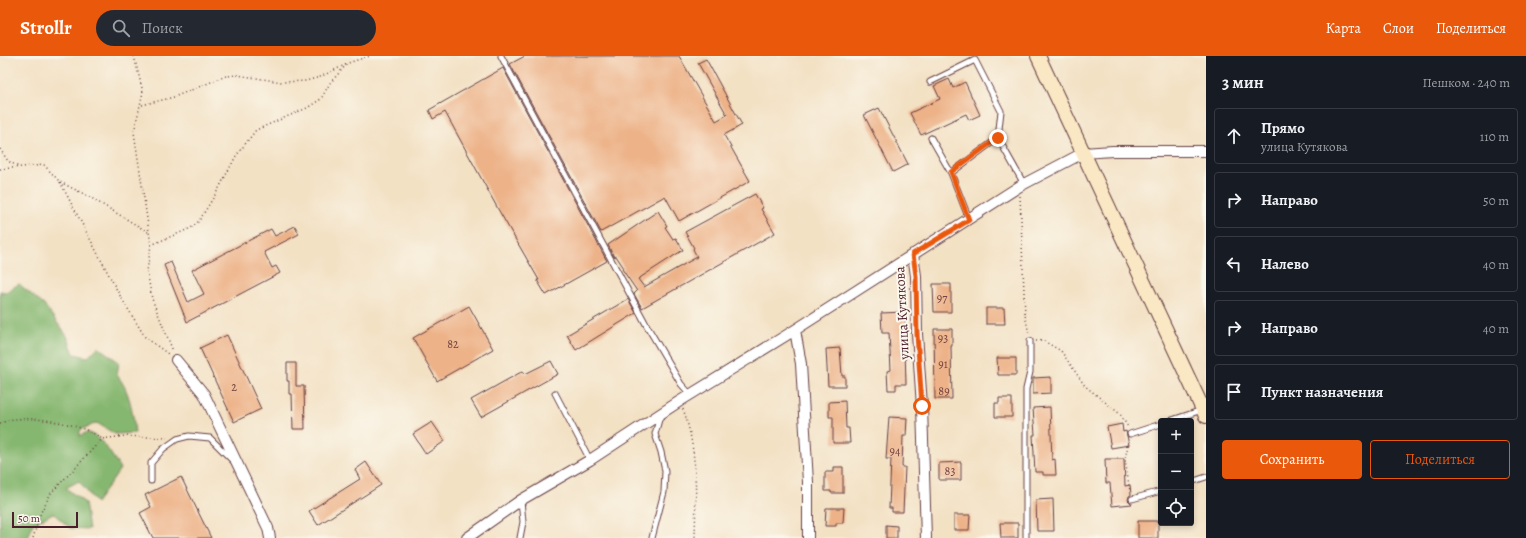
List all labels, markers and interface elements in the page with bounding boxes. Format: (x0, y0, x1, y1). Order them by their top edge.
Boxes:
search box (96, 10, 376, 46)
text: Strollr (20, 15, 72, 41)
icon: search (110, 17, 132, 39)
text: Поиск (142, 18, 183, 38)
text: Карта (1326, 19, 1361, 38)
text: Слои (1383, 19, 1414, 38)
text: Поделиться (1436, 19, 1506, 38)
text: 3 мин (1222, 71, 1264, 94)
text: Пешком · 240 m (1423, 74, 1510, 91)
text: Прямо (1261, 118, 1305, 138)
icon: ahead (1223, 125, 1245, 147)
text: 110 m (1480, 128, 1509, 145)
route end (989, 129, 1007, 147)
text: улица Кутякова (1261, 138, 1348, 155)
icon: right (1223, 189, 1245, 211)
text: Направо (1261, 190, 1318, 210)
text: 50 m (1483, 192, 1509, 209)
icon: left (1223, 253, 1245, 275)
text: Налево (1261, 254, 1309, 274)
text: 40 m (1483, 256, 1509, 273)
street label: улица Кутякова (890, 265, 914, 361)
house number: 97 (937, 290, 948, 306)
icon: right (1223, 317, 1245, 339)
text: Направо (1261, 318, 1318, 338)
text: 40 m (1483, 320, 1509, 337)
house number: 93 (938, 330, 948, 346)
house number: 82 (447, 336, 459, 352)
house number: 91 (938, 356, 948, 372)
house number: 2 (231, 379, 237, 395)
icon: arrive (1223, 381, 1245, 403)
text: Пункт назначения (1261, 382, 1383, 402)
house number: 89 (938, 383, 950, 399)
route start (913, 397, 931, 415)
map controls (1158, 418, 1194, 526)
button: + (1158, 418, 1194, 454)
button: Сохранить (1222, 440, 1362, 479)
button: Поделиться (1370, 440, 1510, 479)
house number: 94 (890, 443, 901, 459)
button: − (1158, 454, 1194, 490)
house number: 83 (945, 463, 955, 479)
button: locate (1158, 490, 1194, 526)
scale bar (12, 510, 78, 529)
text: 50 m (18, 511, 40, 526)

